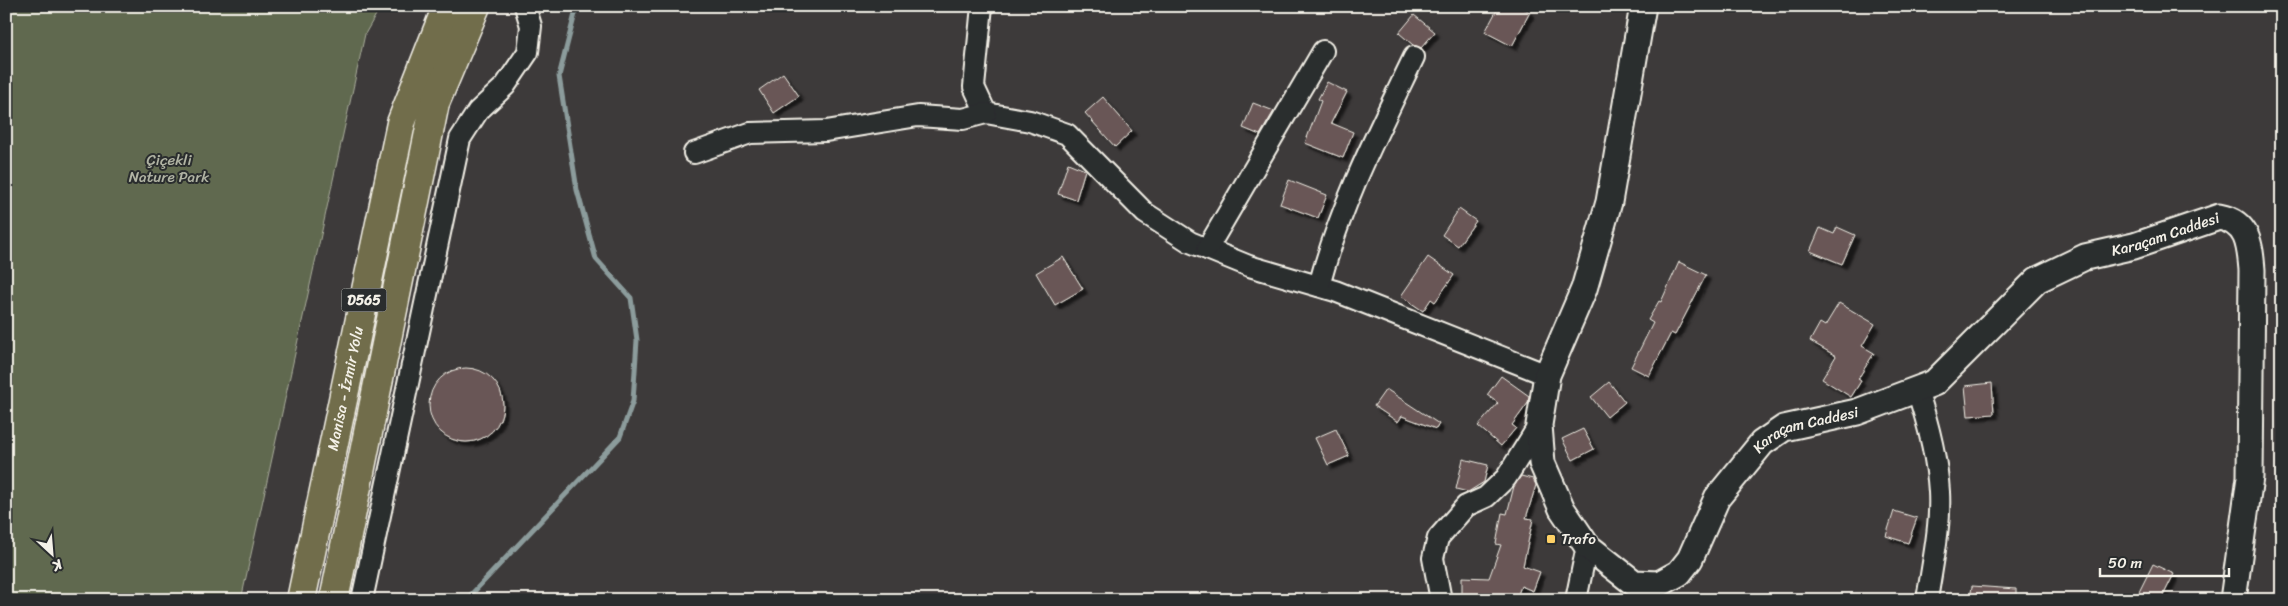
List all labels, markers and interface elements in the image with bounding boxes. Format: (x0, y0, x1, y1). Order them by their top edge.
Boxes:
park label: Çiçekli Nature Park (129, 147, 210, 190)
street label: Karaçam Caddesi (2109, 205, 2224, 264)
road number: D565 (342, 288, 386, 312)
street label: Manisa - İzmir Yolu (320, 324, 371, 453)
street label: Karaçam Caddesi (1746, 399, 1862, 459)
place label: Trafo (1561, 526, 1596, 552)
north arrow (28, 528, 78, 578)
marker: Trafo (1545, 533, 1557, 545)
scale bar (2100, 546, 2229, 578)
text: 50 m (2108, 550, 2143, 576)
text: K (47, 552, 68, 579)

